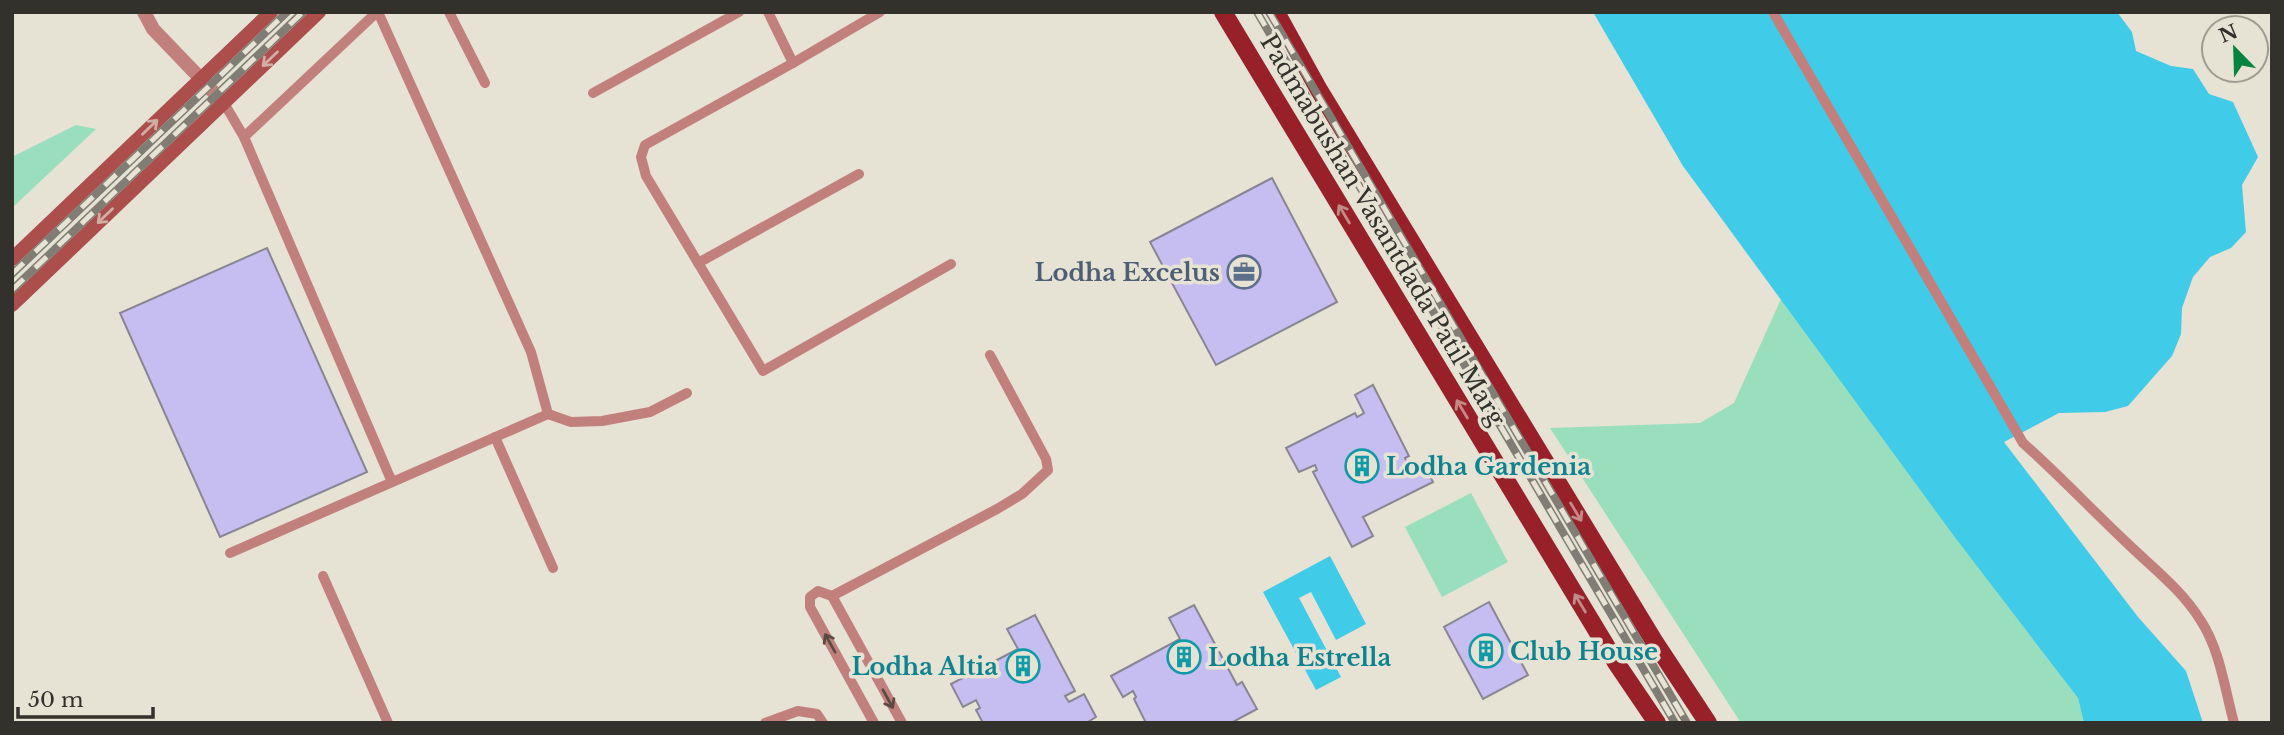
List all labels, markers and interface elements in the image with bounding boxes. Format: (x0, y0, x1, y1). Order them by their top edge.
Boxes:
north arrow (2200, 14, 2270, 84)
text: N (2216, 20, 2241, 48)
street label: Padmabushan Vasantdada Patil Marg (1254, 29, 1512, 432)
one-way arrow (262, 51, 279, 68)
one-way arrow (141, 119, 158, 136)
one-way arrow (1337, 205, 1351, 225)
one-way arrow (97, 208, 114, 225)
office icon: Lodha Excelus (1225, 253, 1263, 291)
place label: Lodha Excelus (1034, 258, 1220, 287)
one-way arrow (1455, 399, 1469, 419)
building icon: Lodha Gardenia (1343, 447, 1381, 485)
place label: Lodha Gardenia (1386, 452, 1591, 481)
one-way arrow (1569, 502, 1583, 522)
one-way arrow (1573, 594, 1587, 614)
building icon: Club House (1467, 632, 1505, 670)
one-way arrow (823, 633, 836, 654)
place label: Club House (1510, 637, 1658, 666)
building icon: Lodha Estrella (1165, 638, 1203, 676)
place label: Lodha Estrella (1208, 643, 1391, 672)
building icon: Lodha Altia (1004, 647, 1042, 685)
place label: Lodha Altia (852, 652, 998, 681)
scale bar (18, 676, 152, 720)
text: 50 m (28, 687, 84, 713)
one-way arrow (882, 688, 895, 709)

